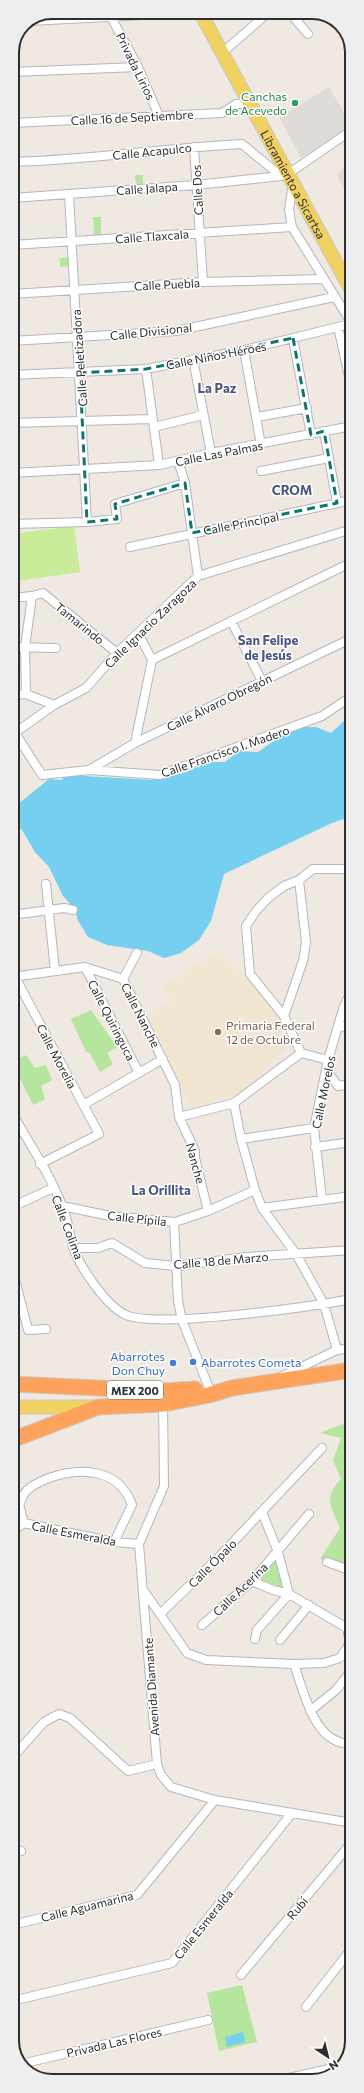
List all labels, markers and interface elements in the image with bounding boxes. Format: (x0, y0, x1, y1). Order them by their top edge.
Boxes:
street label: Privada Lirios (114, 30, 158, 102)
place label: Canchas de Acevedo (225, 89, 287, 117)
marker: Canchas de Acevedo (290, 98, 300, 108)
street label: Calle 16 de Septiembre (70, 107, 194, 127)
street label: Libramiento a Sicartsa (258, 127, 329, 241)
street label: Calle Acapulco (112, 140, 192, 162)
street label: Calle Dos (189, 164, 205, 216)
street label: Calle Jalapa (116, 179, 178, 198)
street label: Calle Tlaxcala (115, 226, 189, 246)
street label: Calle Puebla (134, 275, 200, 293)
street label: Calle Peletizadora (69, 309, 89, 407)
street label: Calle Divisional (109, 320, 193, 342)
street label: Calle Niños Héroes (165, 338, 267, 372)
district label: La Paz (198, 380, 237, 396)
street label: Calle Las Palmas (174, 438, 264, 468)
district label: CROM (272, 482, 312, 498)
street label: Calle Principal (202, 509, 280, 537)
street label: Calle Ignacio Zaragoza (101, 576, 199, 670)
street label: Tamarindo (53, 599, 107, 647)
district label: San Felipe de Jesús (238, 632, 298, 663)
street label: Calle Álvaro Obregón (164, 670, 274, 734)
street label: Calle Francisco I. Madero (159, 722, 291, 780)
street label: Calle Quiringuca (86, 977, 138, 1063)
street label: Calle Nanche (119, 980, 163, 1050)
place label: Primaria Federal 12 de Octubre (226, 1018, 315, 1046)
street label: Calle Morelia (34, 1021, 80, 1091)
marker: Primaria Federal 12 de Octubre (213, 1027, 223, 1037)
street label: Calle Morelos (308, 1054, 338, 1130)
street label: Nanche (184, 1141, 208, 1185)
district label: La Orillita (131, 1182, 191, 1198)
street label: Calle Colima (49, 1193, 87, 1261)
street label: Calle Pípila (107, 1208, 167, 1228)
street label: Calle 18 de Marzo (173, 1249, 269, 1271)
place label: Abarrotes Don Chuy (110, 1349, 165, 1377)
place label: Abarrotes Cometa (201, 1355, 301, 1369)
marker: Abarrotes Cometa (188, 1357, 198, 1367)
marker: Abarrotes Don Chuy (168, 1358, 178, 1368)
road number: MEX 200 (107, 1381, 163, 1399)
street label: Calle Esmeralda (31, 1518, 117, 1548)
street label: Calle Ópalo (185, 1536, 239, 1590)
street label: Calle Acerina (210, 1559, 270, 1619)
street label: Avenida Diamante (141, 1637, 161, 1737)
street label: Calle Esmeralda (171, 1886, 235, 1962)
street label: Calle Aguamarina (39, 1888, 135, 1924)
street label: Rubí (284, 1893, 311, 1922)
street label: Privada Las Flores (65, 2024, 163, 2060)
north arrow (308, 2037, 348, 2077)
text: N (327, 2058, 341, 2073)

